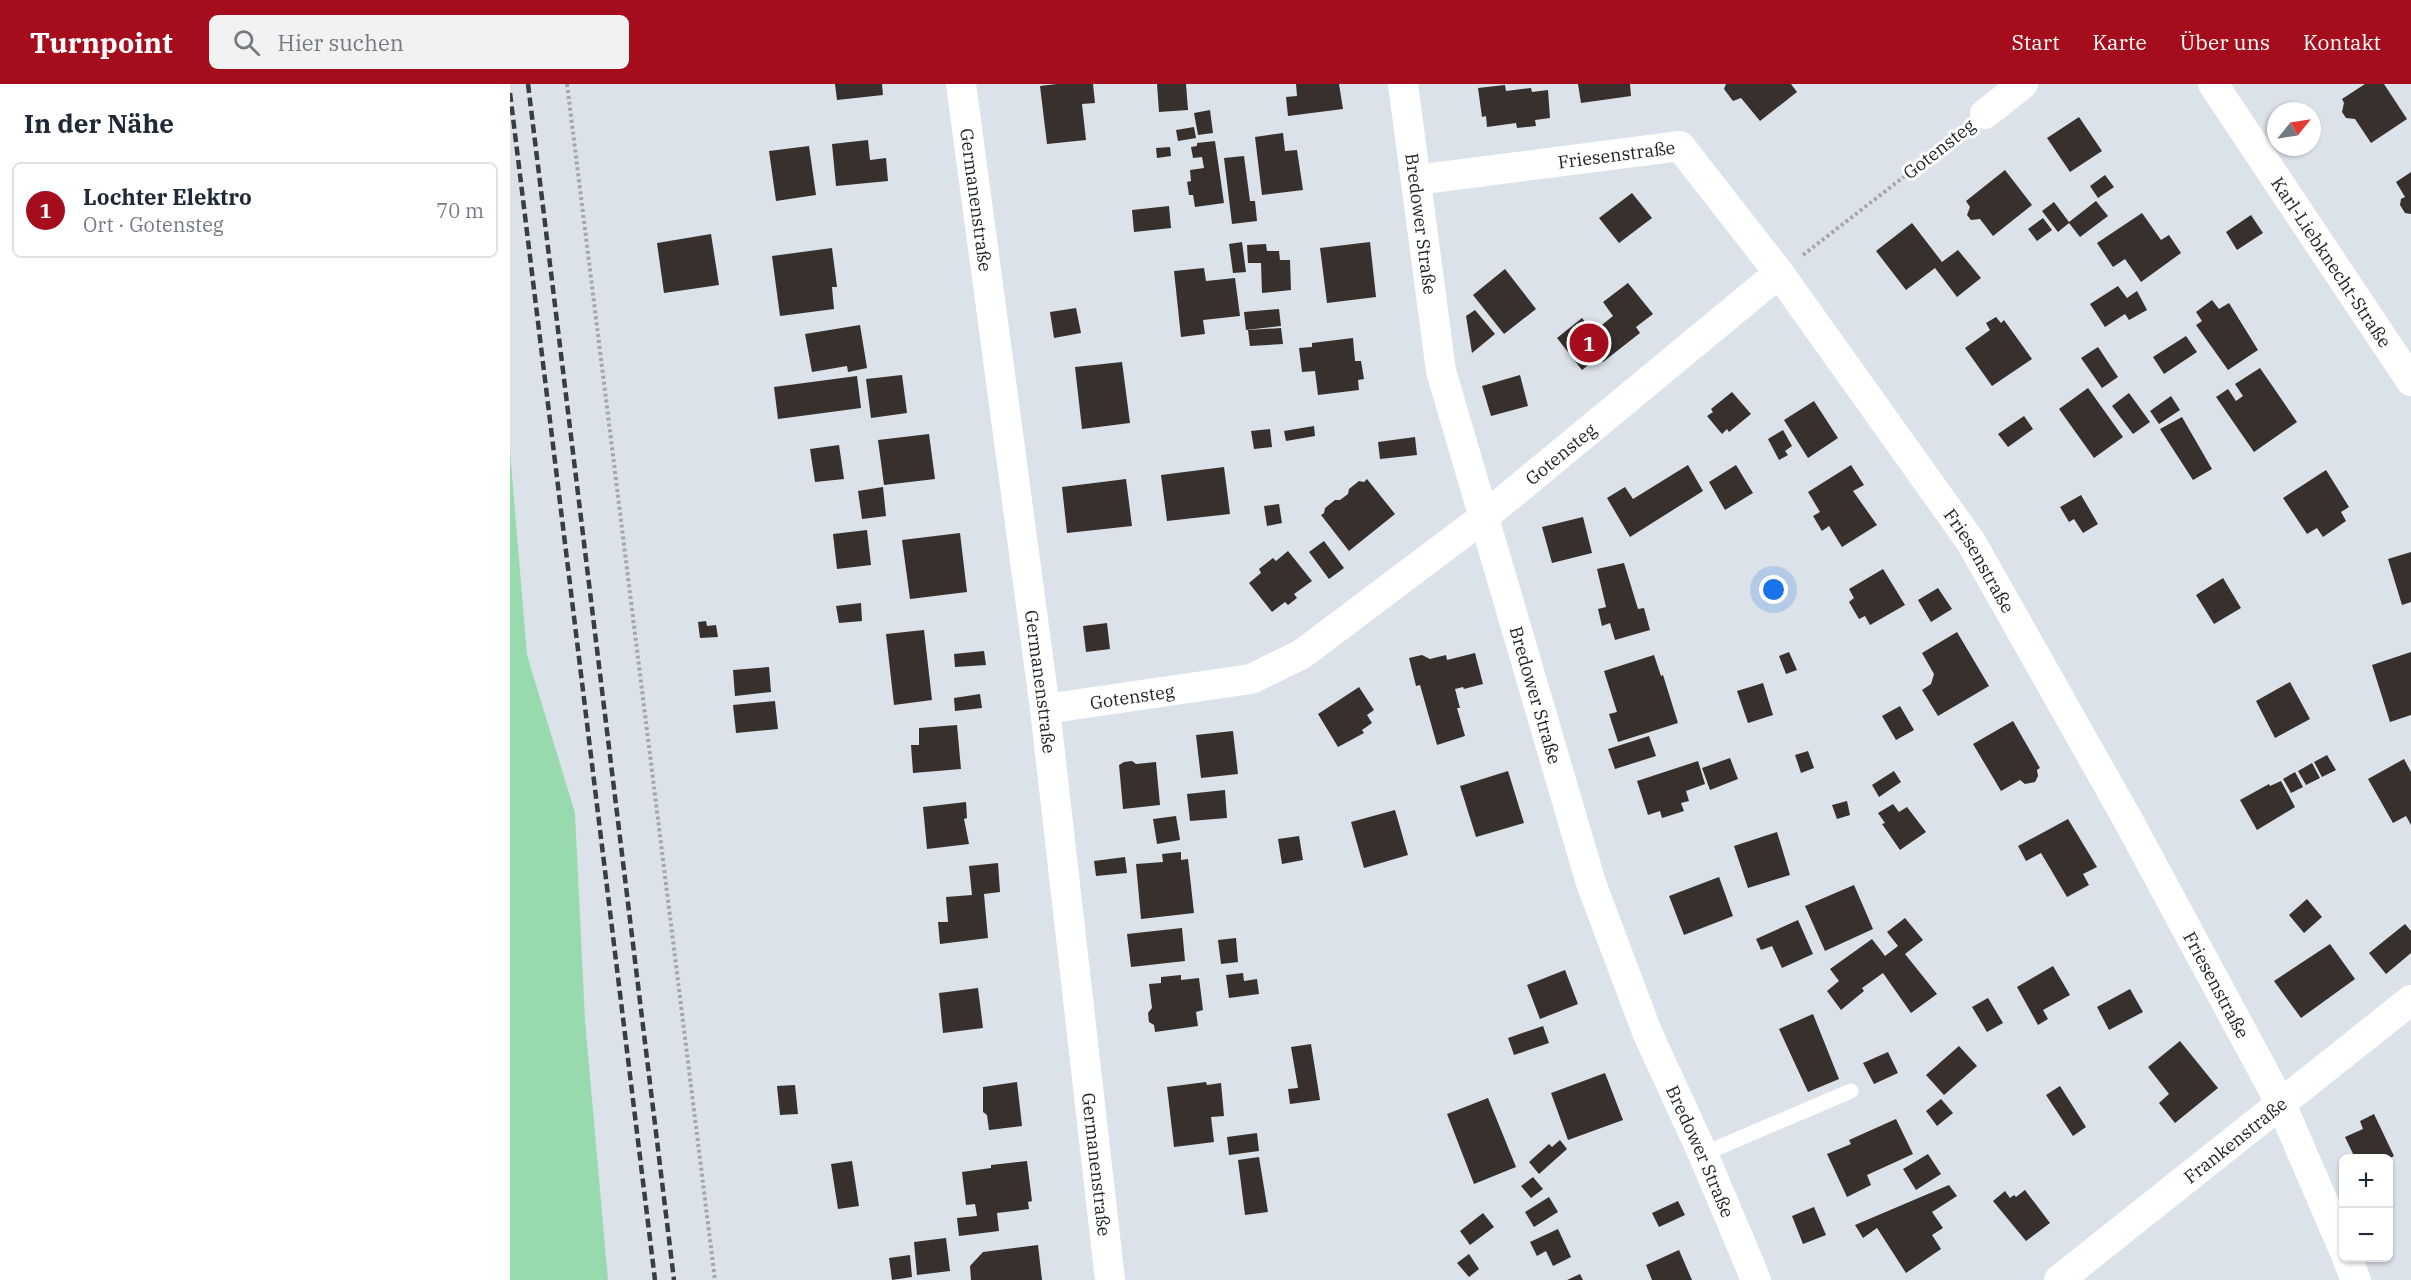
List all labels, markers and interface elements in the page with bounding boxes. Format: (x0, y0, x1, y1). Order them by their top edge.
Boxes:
search box (209, 15, 629, 69)
text: Turnpoint (30, 24, 173, 61)
icon: search (230, 26, 263, 59)
text: Hier suchen (278, 28, 404, 57)
text: Start (2011, 28, 2060, 56)
text: Karte (2093, 28, 2147, 56)
text: Über uns (2180, 28, 2270, 56)
text: Kontakt (2303, 28, 2381, 56)
north arrow (2267, 102, 2321, 156)
text: In der Nähe (24, 106, 174, 140)
street label: Gotensteg (1898, 114, 1980, 184)
street label: Germanenstraße (956, 127, 998, 273)
street label: Friesenstraße (1556, 135, 1676, 173)
street label: Bredower Straße (1401, 152, 1442, 296)
street label: Karl-Liebknecht-Straße (2267, 172, 2397, 352)
text: Lochter Elektro (83, 182, 252, 211)
text: 1 (40, 197, 52, 224)
text: 70 m (436, 197, 484, 224)
text: Ort · Gotensteg (83, 211, 224, 238)
pin: 1 (1570, 320, 1608, 366)
street label: Gotensteg (1520, 418, 1601, 490)
street label: Friesenstraße (1939, 504, 2020, 617)
your location (1759, 575, 1788, 604)
street label: Germanenstraße (1020, 609, 1061, 755)
street label: Bredower Straße (1505, 623, 1567, 767)
street label: Gotensteg (1088, 679, 1176, 714)
street label: Friesenstraße (2179, 927, 2255, 1042)
street label: Bredower Straße (1661, 1081, 1740, 1221)
street label: Germanenstraße (1077, 1091, 1116, 1237)
street label: Frankenstraße (2179, 1092, 2291, 1188)
map controls (2339, 1154, 2393, 1262)
button: + (2339, 1154, 2393, 1208)
button: − (2339, 1208, 2393, 1262)

